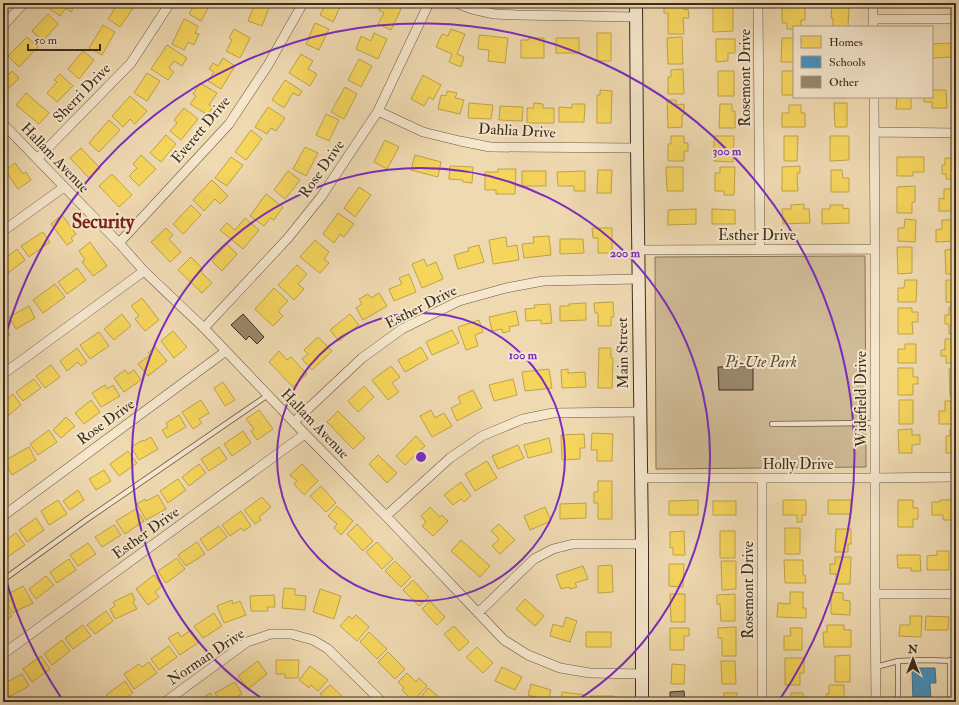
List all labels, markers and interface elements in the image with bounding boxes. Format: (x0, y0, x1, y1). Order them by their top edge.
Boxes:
scale bar (28, 26, 100, 52)
legend (793, 26, 933, 98)
street label: Rosemont Drive (736, 29, 755, 127)
text: 50 m (34, 33, 58, 48)
text: Homes (829, 35, 863, 50)
text: Schools (829, 55, 866, 70)
street label: Sherri Drive (49, 59, 115, 127)
text: Other (829, 75, 859, 90)
street label: Everett Drive (167, 92, 235, 168)
street label: Hallam Avenue (17, 119, 93, 197)
street label: Dahlia Drive (478, 119, 556, 143)
street label: Rose Drive (295, 136, 349, 202)
text: 300 m (713, 144, 742, 159)
district label: Security (72, 210, 135, 235)
street label: Esther Drive (718, 226, 796, 245)
text: 200 m (610, 246, 641, 261)
street label: Esther Drive (382, 281, 460, 333)
street label: Main Street (613, 317, 633, 389)
text: 100 m (509, 348, 538, 363)
street label: Widefield Drive (852, 351, 871, 448)
park label: Pi-Ute Park (724, 353, 797, 372)
street label: Hallam Avenue (277, 385, 353, 463)
street label: Rose Drive (73, 395, 139, 449)
centre of rings (414, 450, 428, 464)
street label: Holly Drive (763, 455, 833, 474)
street label: Esther Drive (109, 502, 183, 564)
street label: Rosemont Drive (739, 541, 758, 639)
street label: Norman Drive (164, 624, 248, 690)
north arrow (893, 639, 933, 679)
text: N (907, 643, 919, 656)

